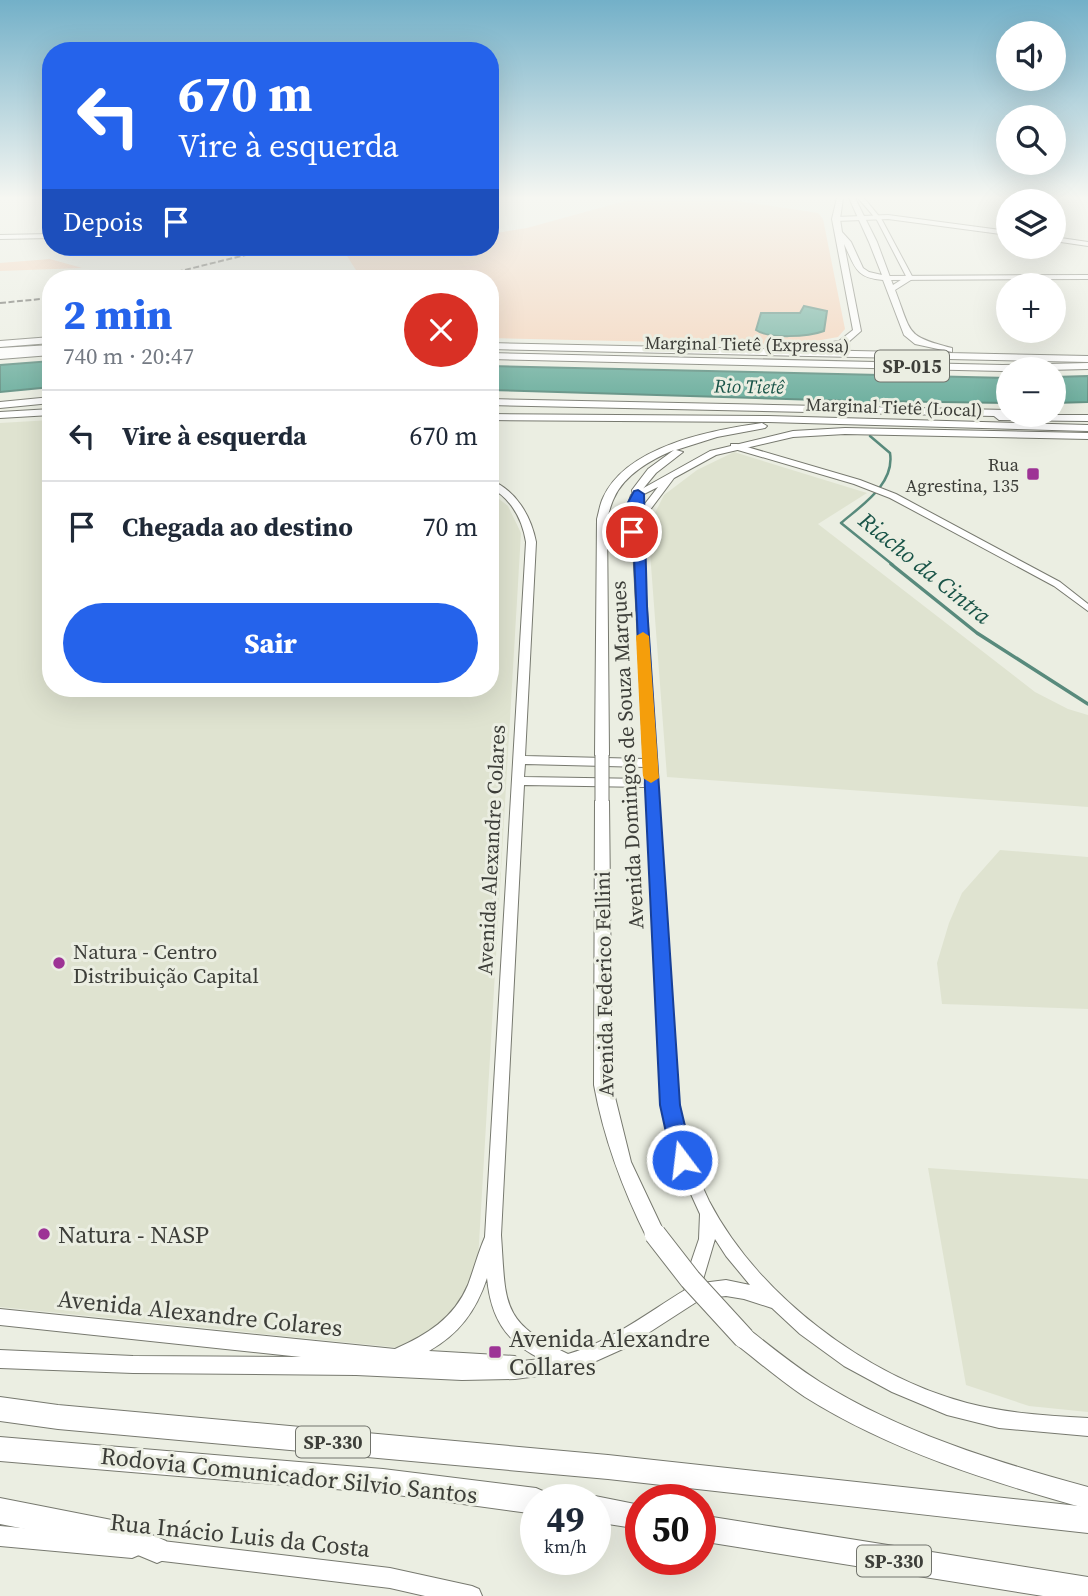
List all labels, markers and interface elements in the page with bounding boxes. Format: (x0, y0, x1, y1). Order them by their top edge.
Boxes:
map controls (996, 21, 1066, 427)
button: sound (996, 21, 1066, 91)
text: 670 m (178, 60, 313, 127)
icon: left (63, 70, 154, 161)
button: search (996, 105, 1066, 175)
text: Vire à esquerda (178, 124, 399, 168)
button: layers (996, 189, 1066, 259)
icon: arrive (157, 203, 195, 241)
text: Depois (63, 204, 143, 240)
button: + (996, 273, 1066, 343)
text: 2 min (63, 285, 173, 343)
button: close (404, 293, 478, 367)
street label: Marginal Tietê (Expressa) (644, 330, 850, 358)
text: 740 m · 20:47 (63, 340, 194, 372)
road number: SP-015 (875, 350, 949, 382)
button: − (996, 357, 1066, 427)
water label: Rio Tietê (713, 372, 785, 400)
street label: Marginal Tietê (Local) (805, 391, 983, 423)
icon: left (63, 417, 101, 455)
text: Vire à esquerda (122, 418, 307, 454)
text: 670 m (410, 418, 478, 454)
place label: Rua Agrestina, 135 (905, 452, 1020, 498)
marker: Rua Agrestina, 135 (1025, 466, 1041, 482)
pin (602, 502, 662, 562)
water label: Riacho da Cintra (851, 504, 998, 632)
icon: arrive (63, 508, 101, 546)
text: Chegada ao destino (122, 509, 353, 545)
text: 70 m (423, 509, 478, 545)
icon: arrive (613, 513, 651, 551)
street label: Avenida Domingos de Souza Marques (603, 580, 651, 930)
button: Sair (63, 603, 478, 683)
street label: Avenida Alexandre Colares (470, 724, 512, 976)
street label: Avenida Federico Fellini (588, 871, 620, 1097)
place label: Natura - Centro Distribuição Capital (73, 937, 259, 990)
marker: Natura - Centro Distribuição Capital (51, 955, 67, 971)
position arrow (645, 1123, 719, 1197)
place label: Natura - NASP (58, 1218, 209, 1251)
marker: Natura - NASP (36, 1226, 52, 1242)
street label: Avenida Alexandre Colares (56, 1282, 344, 1344)
place label: Avenida Alexandre Collares (509, 1322, 710, 1383)
marker: Avenida Alexandre Collares (487, 1344, 503, 1360)
road number: SP-330 (296, 1426, 370, 1458)
street label: Rodovia Comunicador Silvio Santos (99, 1439, 479, 1511)
speed limit sign: 50 (625, 1484, 716, 1575)
text: 49 (547, 1496, 584, 1544)
street label: Rua Inácio Luis da Costa (108, 1505, 372, 1565)
text: km/h (544, 1534, 587, 1559)
road number: SP-330 (857, 1546, 931, 1576)

